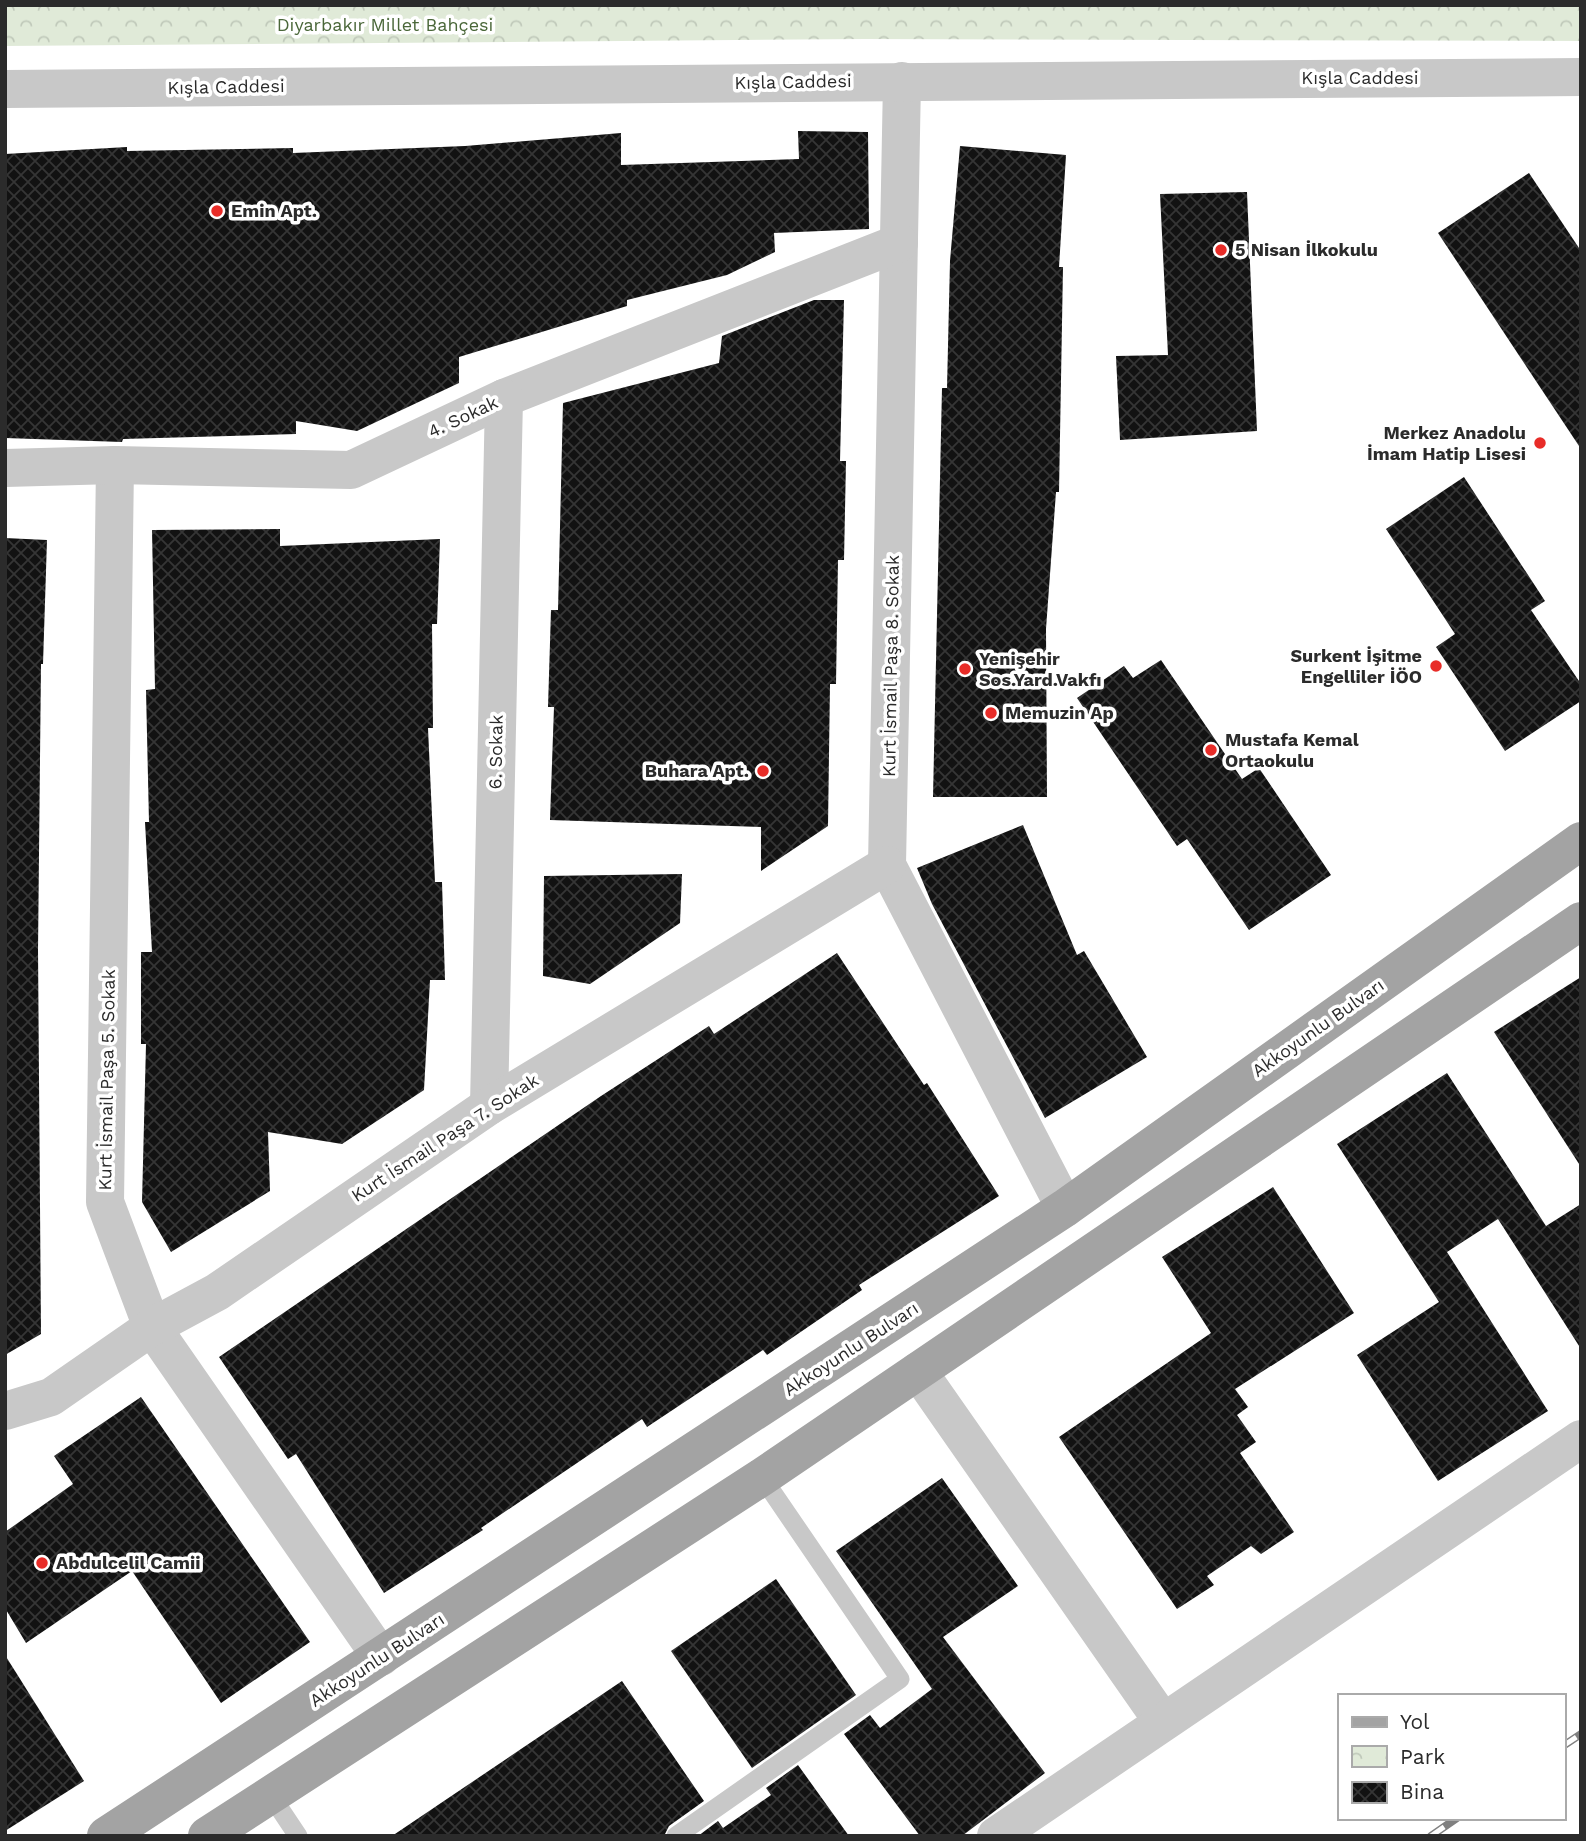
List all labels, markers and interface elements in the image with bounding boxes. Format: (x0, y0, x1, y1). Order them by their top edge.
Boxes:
park label: Diyarbakır Millet Bahçesi (277, 14, 493, 35)
street label: Kışla Caddesi (1301, 67, 1419, 88)
street label: Kışla Caddesi (734, 70, 852, 93)
street label: Kışla Caddesi (167, 75, 285, 98)
place label: Emin Apt. (231, 200, 317, 221)
marker: Emin Apt. (209, 203, 225, 219)
place label: 5 Nisan İlkokulu (1235, 239, 1378, 260)
marker: 5 Nisan İlkokulu (1213, 242, 1229, 258)
street label: 4. Sokak (425, 391, 501, 442)
place label: Merkez Anadolu İmam Hatip Lisesi (1367, 422, 1526, 464)
marker: Merkez Anadolu İmam Hatip Lisesi (1532, 435, 1548, 451)
street label: Kurt İsmail Paşa 8. Sokak (878, 555, 903, 777)
place label: Surkent İşitme Engelliler İÖO (1291, 645, 1422, 687)
place label: Yenişehir Sos.Yard.Vakfı (979, 648, 1102, 690)
marker: Surkent İşitme Engelliler İÖO (1428, 658, 1444, 674)
marker: Yenişehir Sos.Yard.Vakfı (957, 661, 973, 677)
place label: Memuzin Ap (1005, 702, 1114, 723)
marker: Memuzin Ap (983, 705, 999, 721)
street label: 6. Sokak (484, 714, 507, 789)
place label: Mustafa Kemal Ortaokulu (1225, 729, 1359, 771)
marker: Mustafa Kemal Ortaokulu (1203, 742, 1219, 758)
place label: Buhara Apt. (645, 760, 749, 781)
marker: Buhara Apt. (755, 763, 771, 779)
street label: Kurt İsmail Paşa 5. Sokak (94, 969, 119, 1191)
street label: Akkoyunlu Bulvarı (1248, 974, 1388, 1081)
street label: Kurt İsmail Paşa 7. Sokak (347, 1069, 542, 1206)
street label: Akkoyunlu Bulvarı (779, 1297, 922, 1400)
place label: Abdulcelil Camii (56, 1552, 200, 1573)
marker: Abdulcelil Camii (34, 1555, 50, 1571)
street label: Akkoyunlu Bulvarı (305, 1608, 448, 1711)
legend (1338, 1694, 1565, 1820)
text: Yol (1400, 1709, 1430, 1734)
text: Park (1400, 1744, 1445, 1769)
text: Bina (1400, 1779, 1444, 1804)

